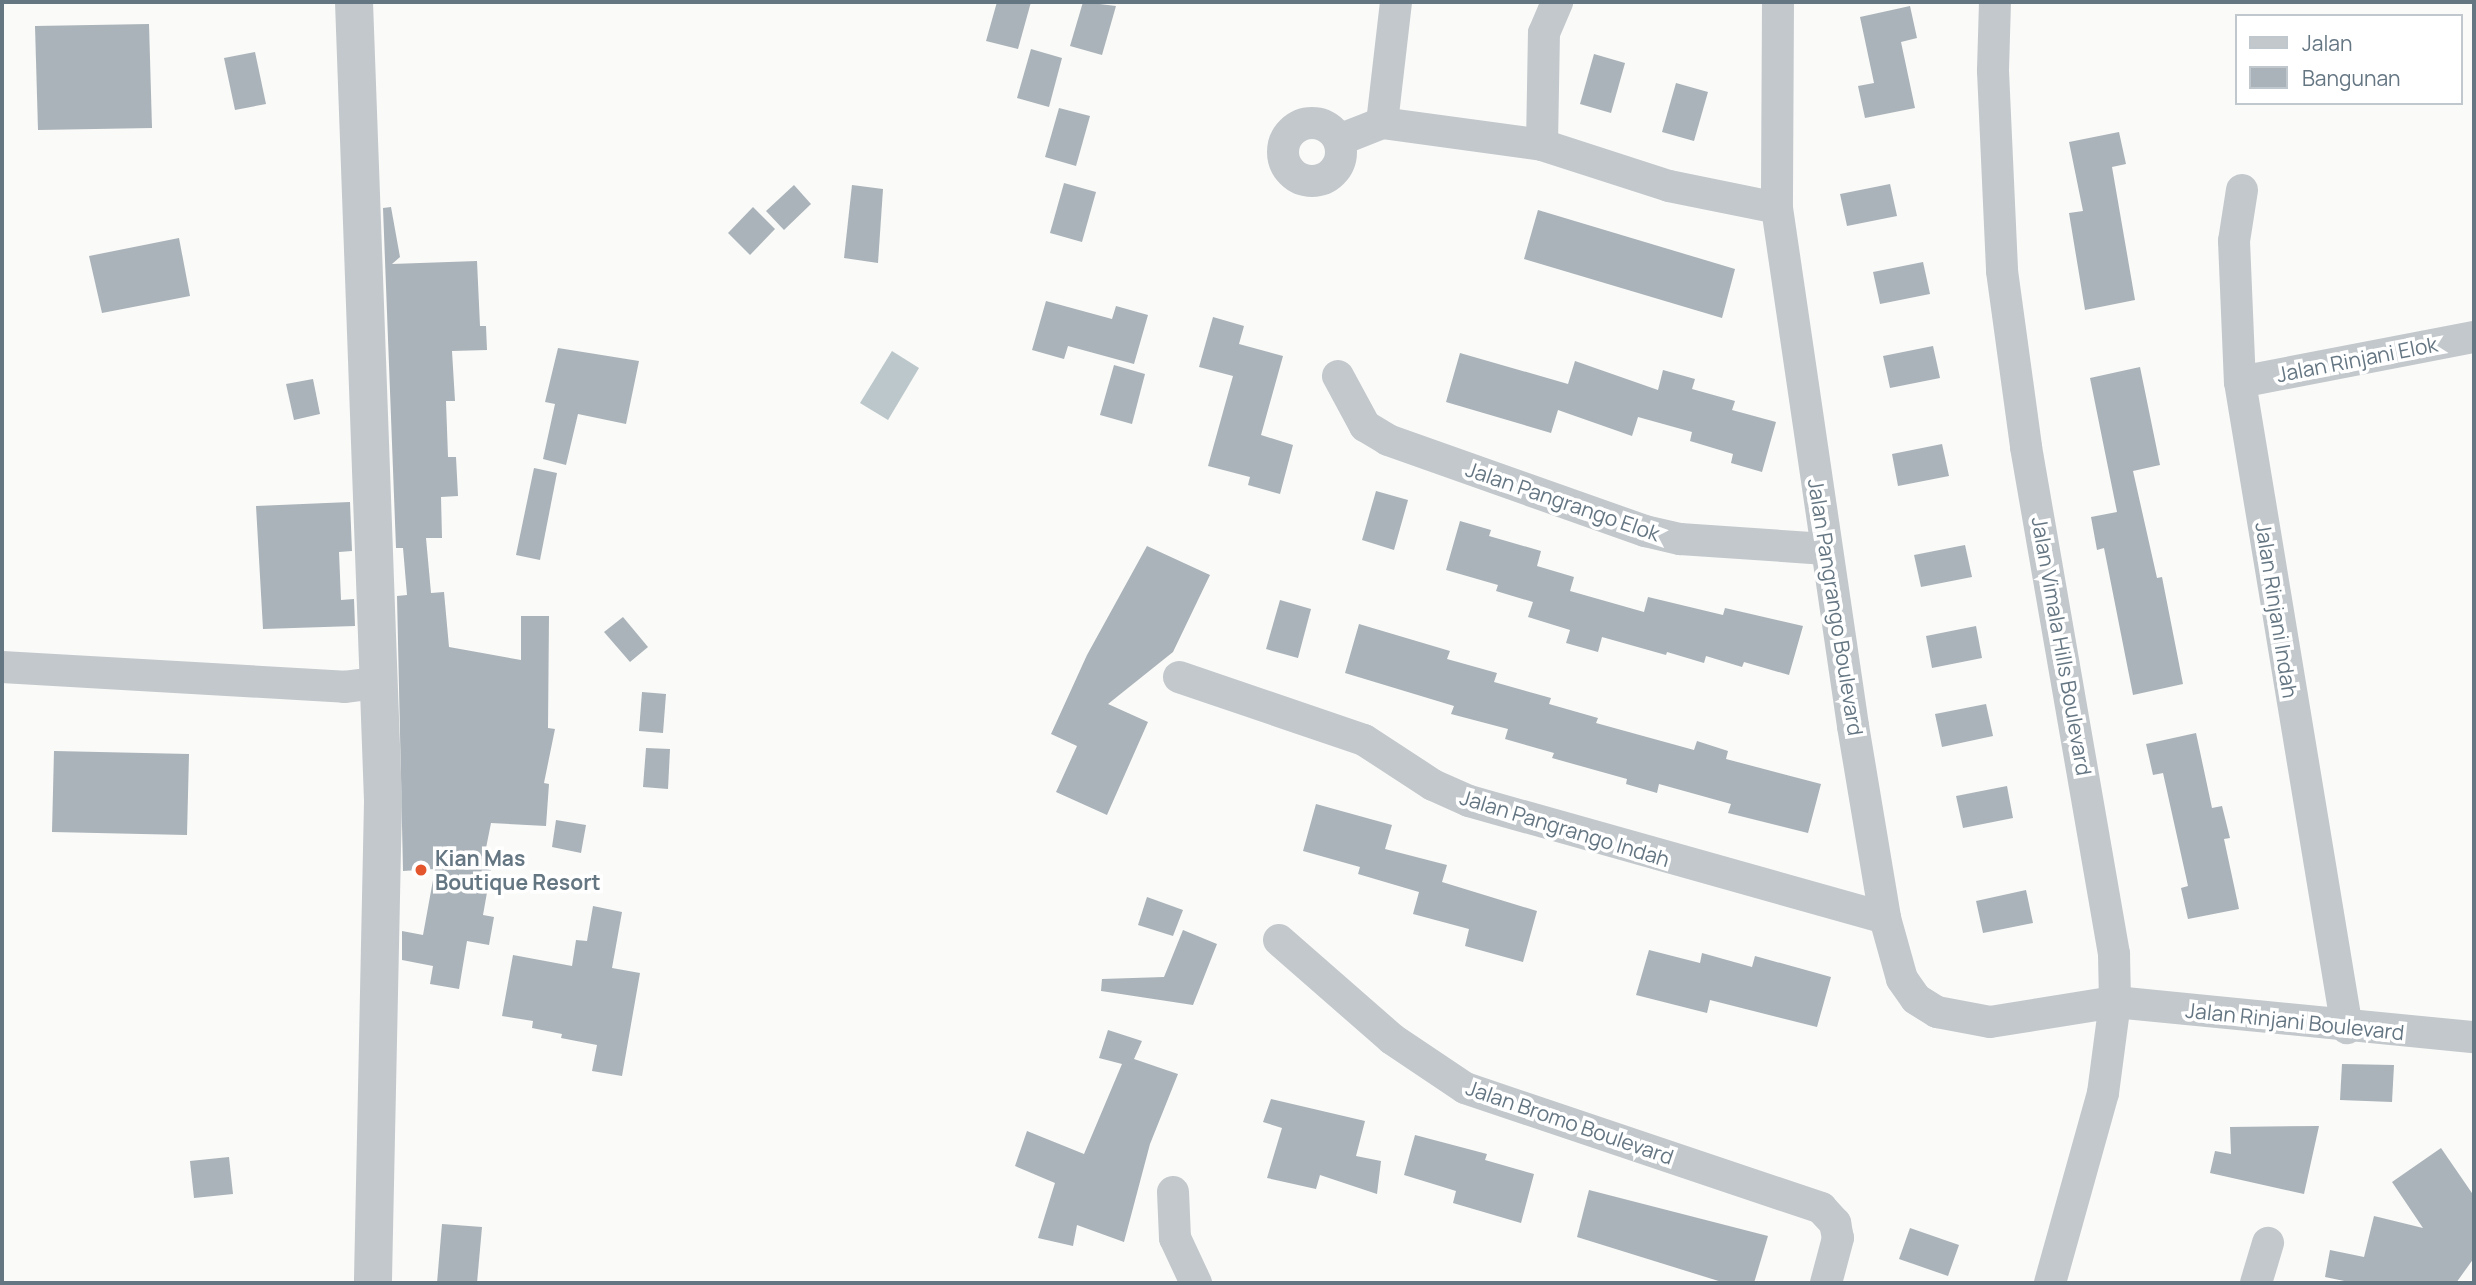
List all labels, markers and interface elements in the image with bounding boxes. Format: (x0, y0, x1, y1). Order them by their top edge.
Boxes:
legend (2234, 14, 2462, 105)
text: Jalan (2302, 29, 2352, 57)
text: Bangunan (2302, 64, 2401, 92)
street label: Jalan Rinjani Elok (2274, 331, 2440, 387)
street label: Jalan Pangrango Elok (1463, 456, 1663, 546)
street label: Jalan Pangrango Boulevard (1803, 477, 1869, 737)
street label: Jalan Vimala Hills Boulevard (2027, 515, 2097, 777)
street label: Jalan Rinjani Indah (2251, 520, 2303, 700)
street label: Jalan Pangrango Indah (1457, 784, 1673, 872)
place label: Kian Mas Boutique Resort (435, 845, 601, 895)
marker: Kian Mas Boutique Resort (413, 862, 429, 878)
street label: Jalan Rinjani Boulevard (2184, 997, 2406, 1045)
street label: Jalan Bromo Boulevard (1463, 1075, 1677, 1169)

